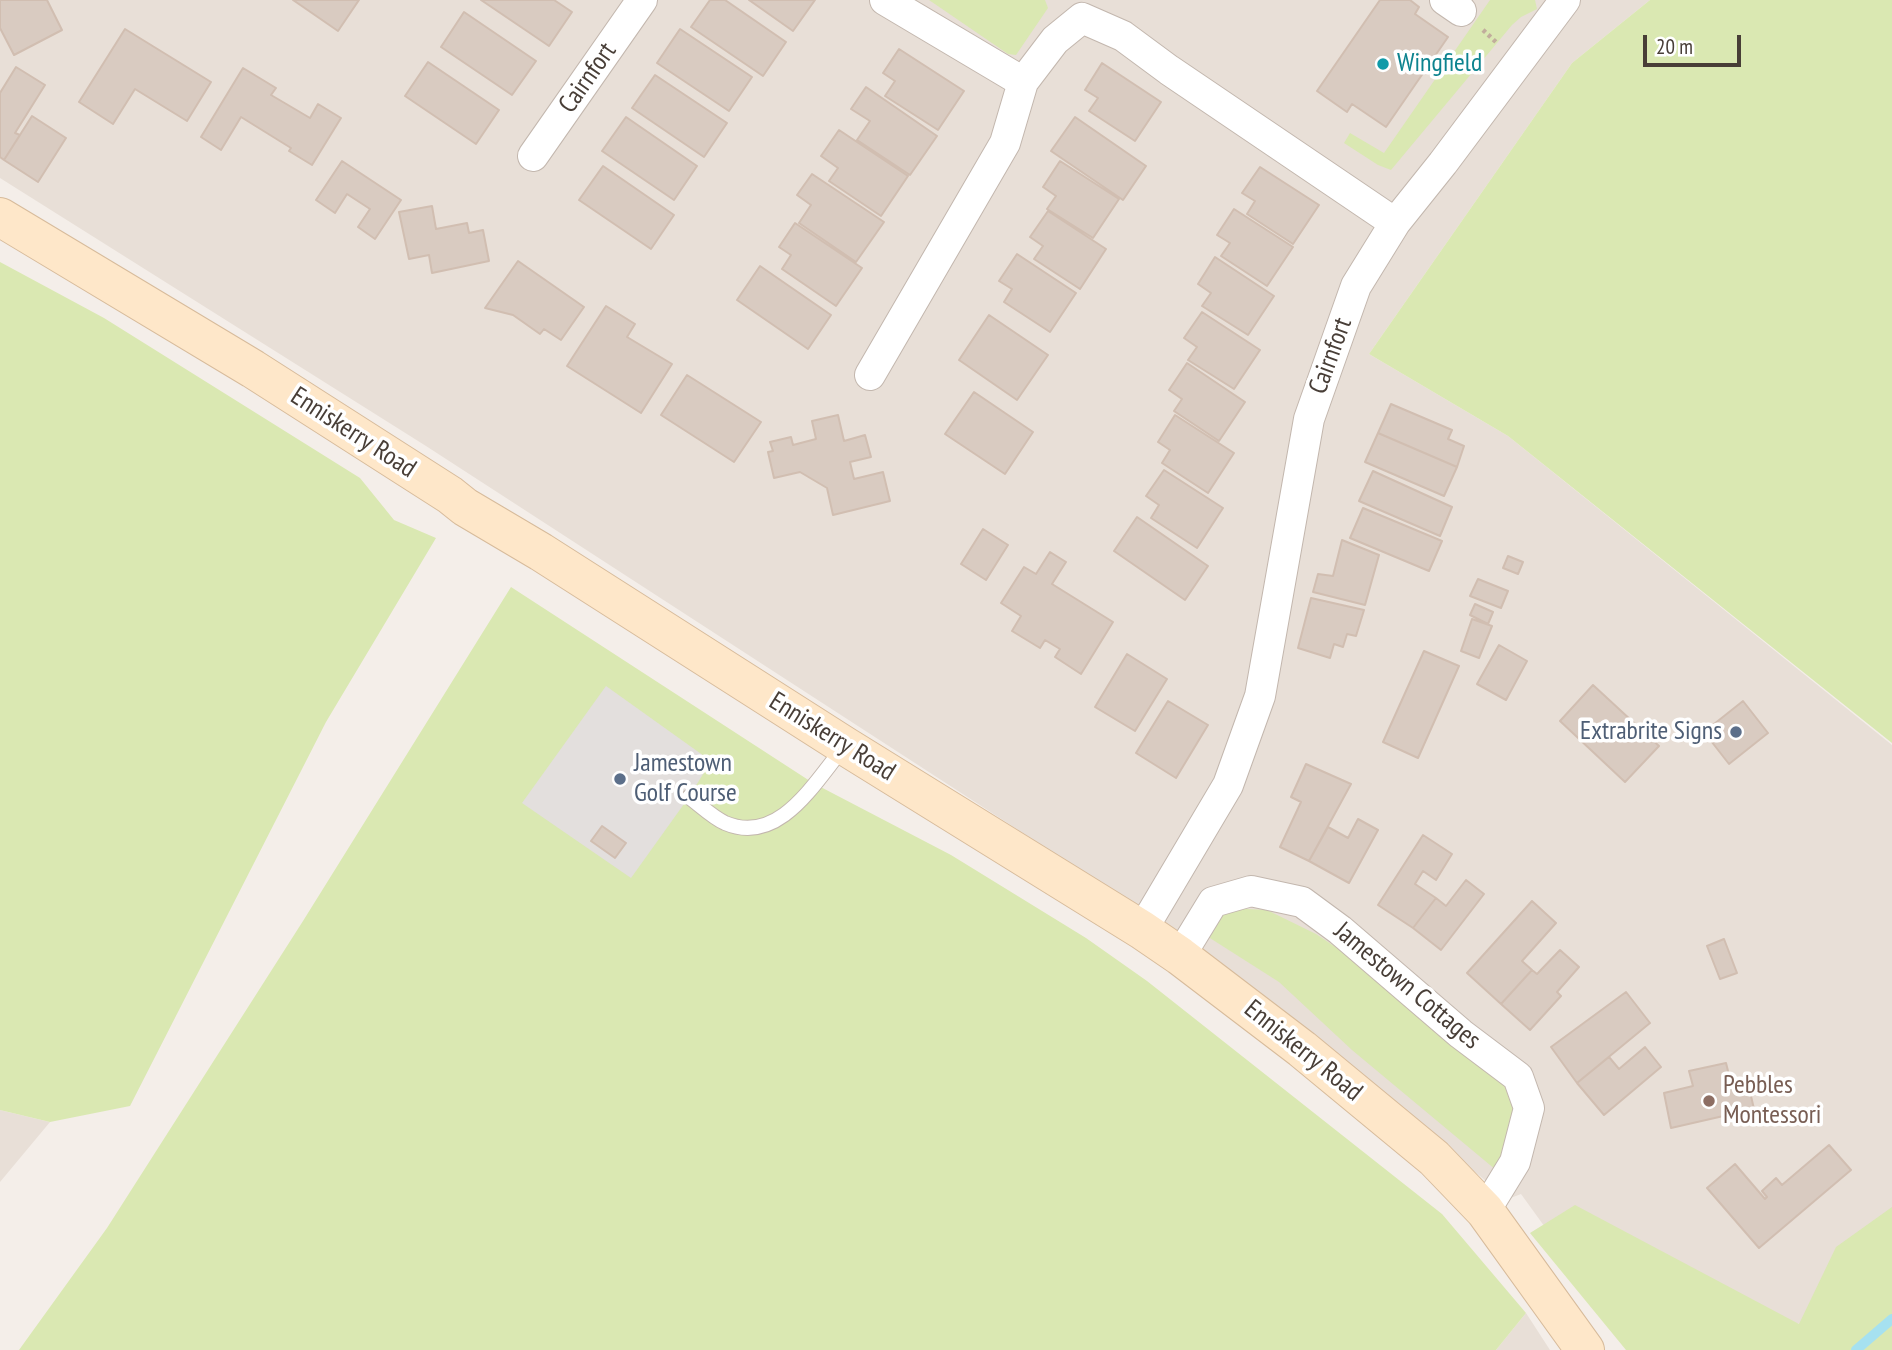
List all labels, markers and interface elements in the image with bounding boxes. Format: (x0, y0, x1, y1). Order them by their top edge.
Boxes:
scale bar (1647, 21, 1745, 65)
text: 20 m (1656, 33, 1693, 60)
street label: Cairnfort (553, 37, 623, 119)
place label: Wingfield (1397, 48, 1482, 80)
marker: Wingfield (1375, 56, 1391, 72)
street label: Cairnfort (1303, 314, 1359, 398)
street label: Enniskerry Road (285, 381, 421, 485)
street label: Enniskerry Road (763, 686, 901, 788)
place label: Extrabrite Signs (1580, 716, 1722, 748)
marker: Extrabrite Signs (1728, 724, 1744, 740)
place label: Jamestown Golf Course (634, 748, 737, 810)
marker: Jamestown Golf Course (612, 771, 628, 787)
street label: Jamestown Cottages (1328, 916, 1486, 1056)
street label: Enniskerry Road (1238, 994, 1368, 1108)
place label: Pebbles Montessori (1723, 1070, 1821, 1132)
marker: Pebbles Montessori (1701, 1093, 1717, 1109)

